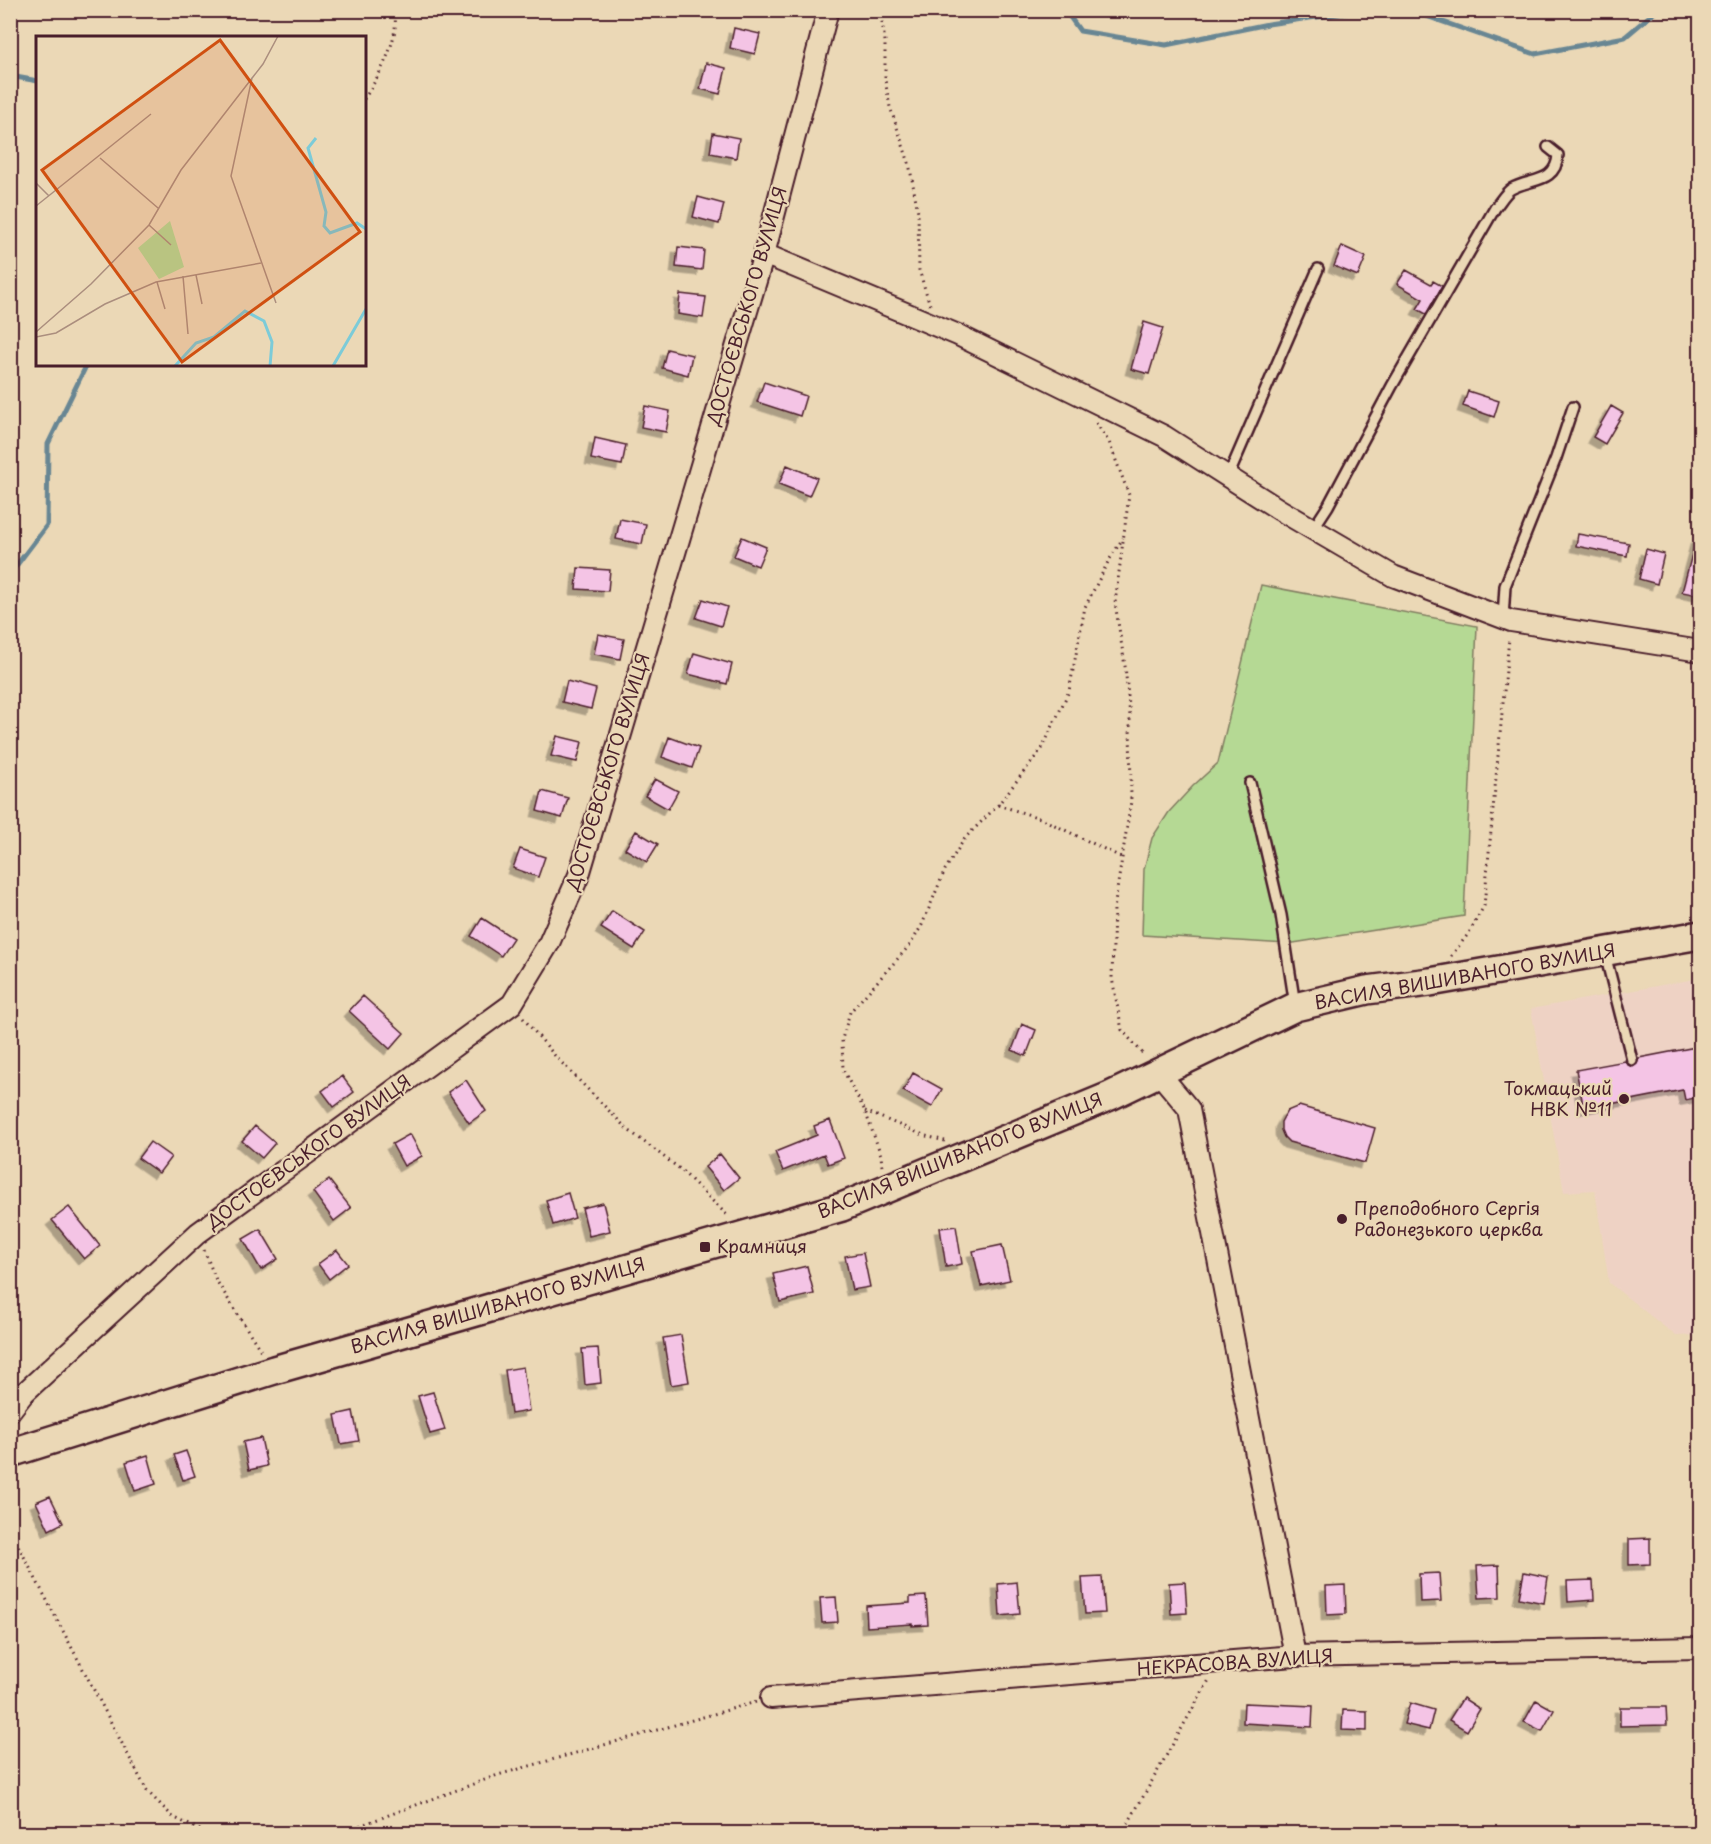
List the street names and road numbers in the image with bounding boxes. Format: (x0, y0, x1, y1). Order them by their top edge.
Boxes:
street label: ДОСТОЄВСЬКОГО ВУЛИЦЯ (698, 183, 793, 429)
street label: ДОСТОЄВСЬКОГО ВУЛИЦЯ (557, 650, 656, 895)
street label: ВАСИЛЯ ВИШИВАНОГО ВУЛИЦЯ (1312, 936, 1617, 1015)
street label: ДОСТОЄВСЬКОГО ВУЛИЦЯ (199, 1067, 416, 1235)
street label: ВАСИЛЯ ВИШИВАНОГО ВУЛИЦЯ (813, 1085, 1106, 1224)
street label: ВАСИЛЯ ВИШИВАНОГО ВУЛИЦЯ (347, 1249, 648, 1360)
street label: НЕКРАСОВА ВУЛИЦЯ (1136, 1641, 1334, 1682)

